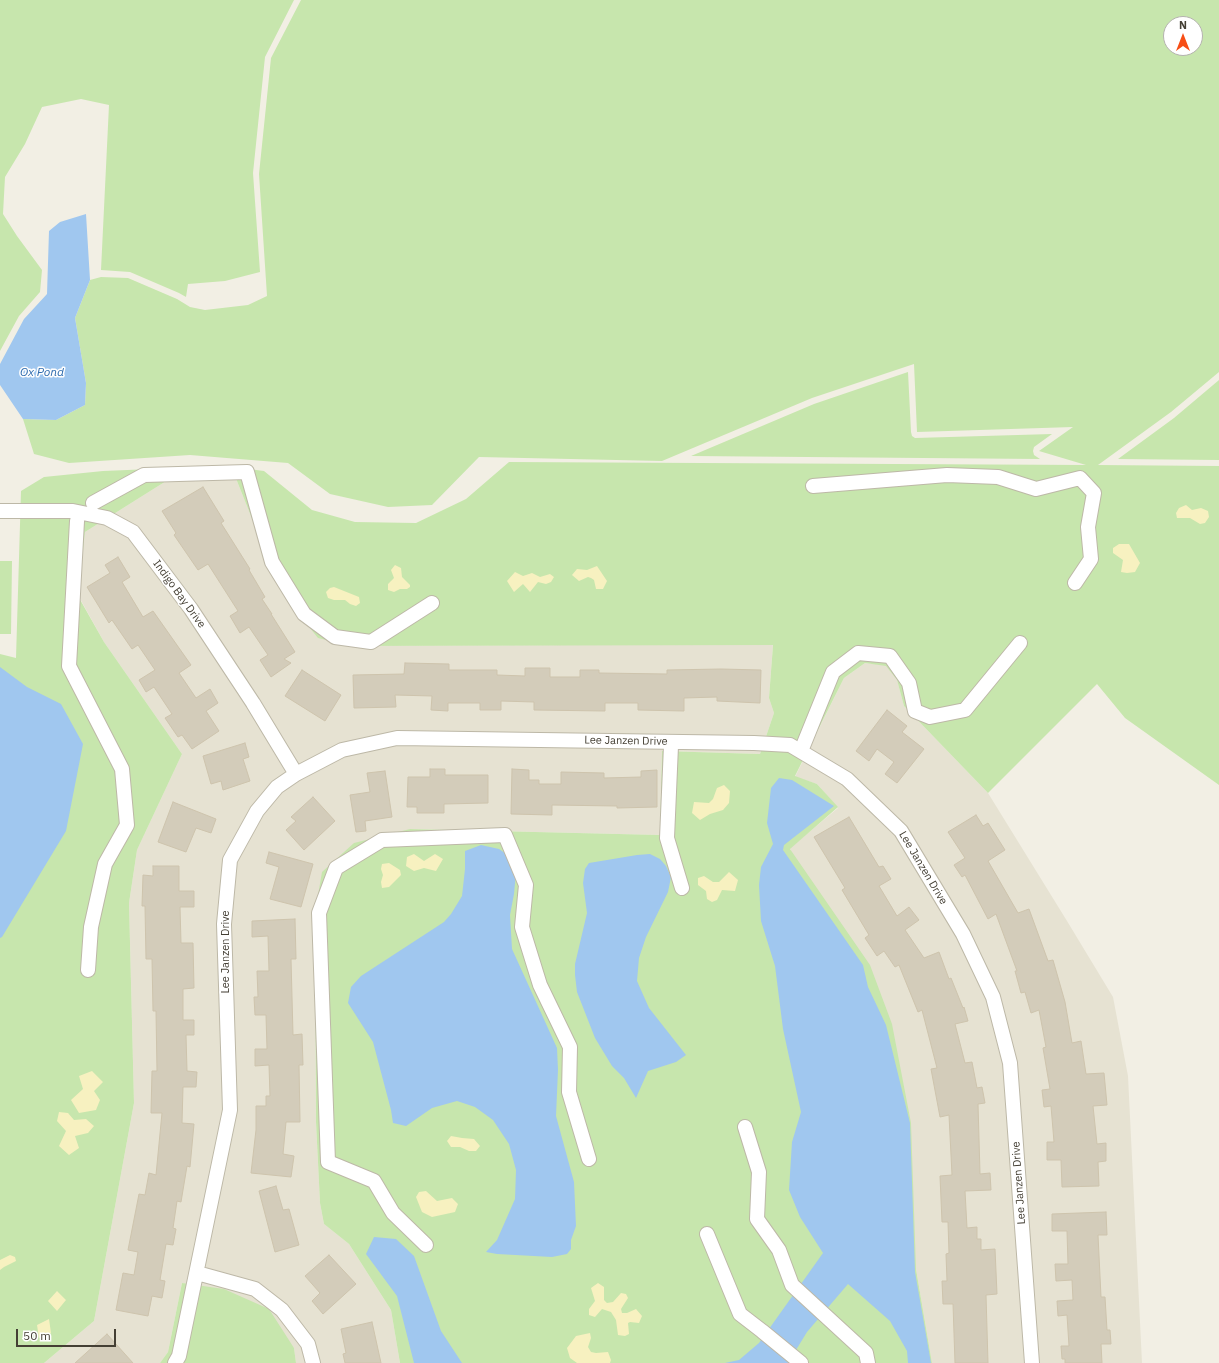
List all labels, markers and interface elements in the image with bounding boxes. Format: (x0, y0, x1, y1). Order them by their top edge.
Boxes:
north arrow (1163, 16, 1203, 56)
text: N (1179, 18, 1187, 32)
water label: Ox Pond (20, 366, 64, 380)
street label: Indigo Bay Drive (150, 557, 208, 631)
street label: Lee Janzen Drive (584, 734, 668, 748)
street label: Lee Janzen Drive (896, 829, 950, 907)
street label: Lee Janzen Drive (219, 910, 233, 994)
street label: Lee Janzen Drive (1010, 1141, 1028, 1225)
scale bar (18, 1321, 118, 1347)
text: 50 m (23, 1328, 51, 1343)

